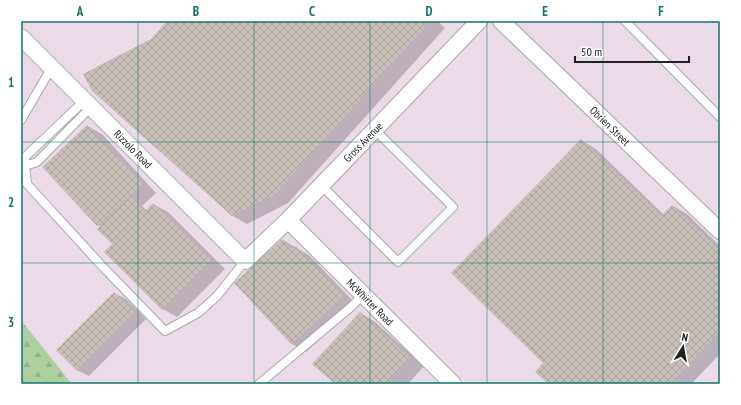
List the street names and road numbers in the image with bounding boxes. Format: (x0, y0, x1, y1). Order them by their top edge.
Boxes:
street label: Obrien Street (587, 103, 633, 149)
street label: Gross Avenue (340, 119, 386, 165)
street label: Rizzolo Road (111, 127, 155, 171)
street label: McWhirter Road (344, 276, 396, 328)

